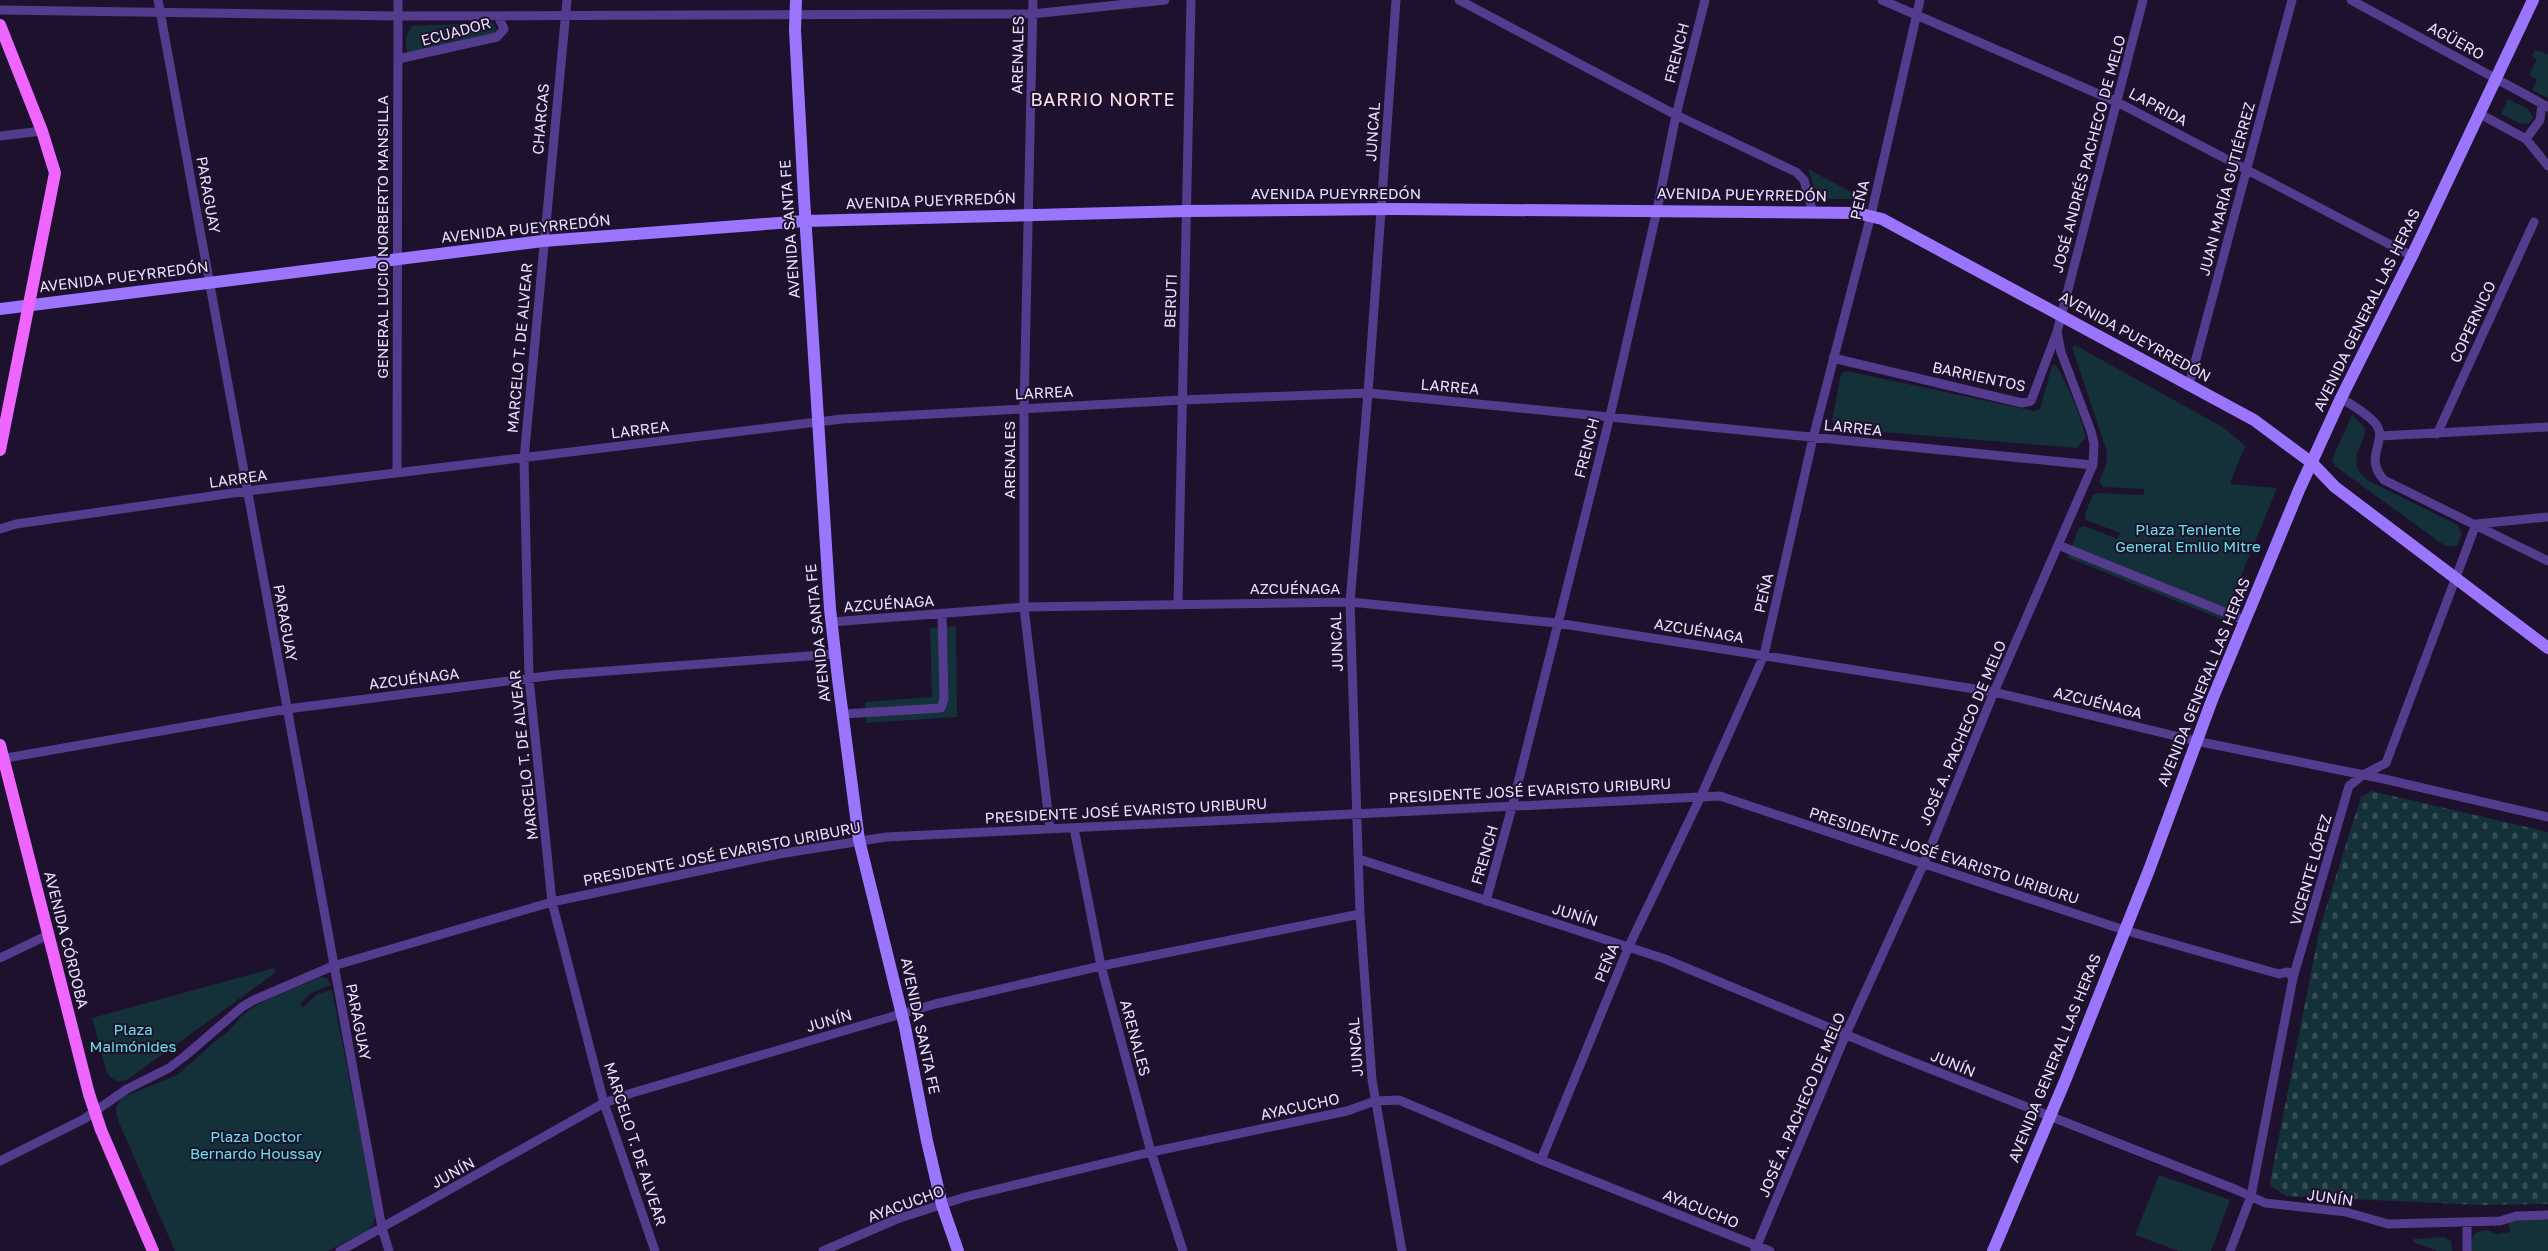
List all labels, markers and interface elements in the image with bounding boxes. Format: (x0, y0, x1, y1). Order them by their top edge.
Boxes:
street label: ECUADOR (419, 13, 493, 49)
street label: ARENALES (1007, 16, 1027, 94)
street label: AGÜERO (2425, 17, 2488, 63)
street label: FRENCH (1660, 21, 1692, 85)
street label: JOSÉ ANDRÉS PACHECO DE MELO (2048, 33, 2128, 274)
street label: CHARCAS (528, 83, 552, 155)
street label: LAPRIDA (2126, 83, 2191, 129)
district label: BARRIO NORTE (1031, 88, 1175, 110)
street label: GENERAL LUCIO NORBERTO MANSILLA (373, 95, 391, 379)
street label: JUAN MARÍA GUTIÉRREZ (2194, 100, 2258, 277)
street label: JUNCAL (1361, 101, 1383, 162)
street label: PARAGUAY (193, 155, 225, 235)
street label: AVENIDA SANTA FE (775, 159, 803, 299)
street label: PEÑA (1846, 178, 1872, 222)
street label: AVENIDA PUEYRREDÓN (1251, 184, 1421, 202)
street label: AVENIDA PUEYRREDÓN (1657, 184, 1827, 204)
street label: AVENIDA PUEYRREDÓN (846, 188, 1016, 212)
street label: AVENIDA GENERAL LAS HERAS (2309, 205, 2423, 414)
street label: AVENIDA PUEYRREDÓN (440, 210, 611, 246)
street label: AVENIDA PUEYRREDÓN (38, 257, 209, 295)
street label: MARCELO T. DE ALVEAR (503, 262, 535, 434)
street label: BERUTI (1160, 274, 1180, 328)
street label: COPERNICO (2445, 278, 2499, 365)
street label: AVENIDA PUEYRREDÓN (2057, 287, 2214, 385)
street label: BARRIENTOS (1931, 357, 2028, 395)
street label: LARREA (1420, 374, 1480, 398)
street label: LARREA (1014, 381, 1074, 403)
street label: LARREA (1823, 415, 1883, 439)
street label: FRENCH (1570, 416, 1602, 480)
street label: LARREA (610, 417, 670, 442)
street label: ARENALES (1000, 421, 1018, 499)
street label: LARREA (208, 465, 268, 491)
park label: Plaza Teniente General Emilio Mitre (2115, 520, 2261, 555)
street label: AVENIDA SANTA FE (801, 563, 833, 703)
street label: PEÑA (1750, 571, 1776, 615)
street label: AVENIDA GENERAL LAS HERAS (2153, 575, 2253, 789)
street label: AZCUÉNAGA (1250, 579, 1340, 597)
street label: PARAGUAY (270, 583, 302, 663)
street label: AZCUÉNAGA (843, 591, 935, 615)
street label: JUNCAL (1326, 612, 1346, 672)
street label: AZCUÉNAGA (1653, 614, 1745, 646)
street label: JOSÉ A. PACHECO DE MELO (1915, 638, 2009, 828)
street label: AZCUÉNAGA (368, 664, 460, 692)
street label: MARCELO T. DE ALVEAR (505, 669, 541, 841)
street label: AZCUÉNAGA (2052, 682, 2144, 722)
street label: PRESIDENTE JOSÉ EVARISTO URIBURU (1388, 774, 1672, 806)
street label: PRESIDENTE JOSÉ EVARISTO URIBURU (984, 794, 1268, 826)
street label: PRESIDENTE JOSÉ EVARISTO URIBURU (1807, 803, 2082, 907)
street label: VICENTE LÓPEZ (2286, 812, 2335, 927)
street label: PRESIDENTE JOSÉ EVARISTO URIBURU (581, 817, 862, 889)
street label: FRENCH (1467, 823, 1501, 887)
street label: AVENIDA CÓRDOBA (41, 869, 93, 1010)
street label: JUNÍN (1550, 899, 1600, 929)
street label: PEÑA (1590, 940, 1622, 985)
street label: AVENIDA GENERAL LAS HERAS (2004, 951, 2104, 1165)
street label: AVENIDA SANTA FE (898, 956, 944, 1096)
street label: PARAGUAY (343, 982, 375, 1062)
street label: ARENALES (1117, 998, 1155, 1078)
street label: JUNÍN (804, 1005, 854, 1035)
street label: JOSÉ A. PACHECO DE MELO (1754, 1010, 1848, 1200)
street label: JUNCAL (1344, 1016, 1366, 1077)
park label: Plaza Maimónides (90, 1020, 176, 1055)
street label: JUNÍN (1928, 1046, 1978, 1080)
street label: MARCELO T. DE ALVEAR (601, 1060, 671, 1228)
street label: AYACUCHO (1259, 1089, 1341, 1123)
park label: Plaza Doctor Bernardo Houssay (190, 1127, 323, 1162)
street label: JUNÍN (428, 1153, 477, 1191)
street label: AYACUCHO (865, 1181, 946, 1225)
street label: AYACUCHO (1661, 1185, 1742, 1231)
street label: JUNÍN (2306, 1185, 2355, 1209)

